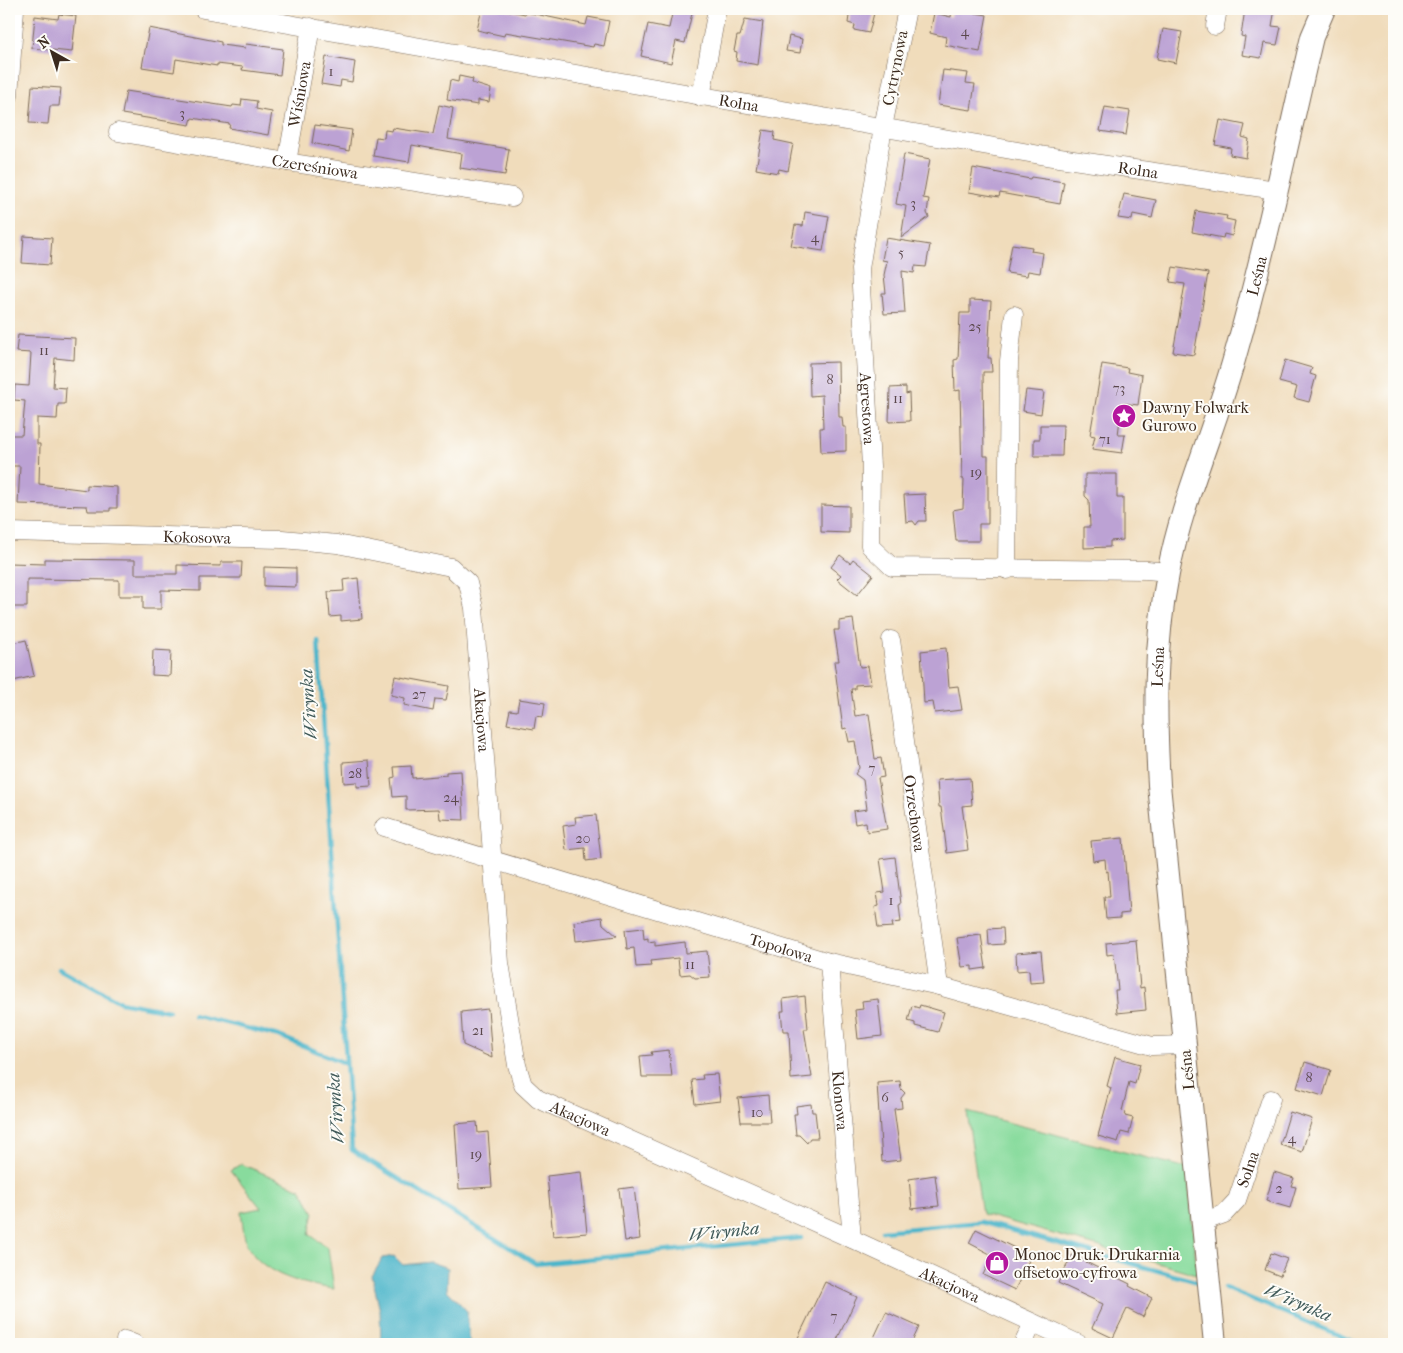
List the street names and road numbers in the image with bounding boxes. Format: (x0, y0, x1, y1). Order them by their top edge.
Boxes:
street label: Cytrynowa (878, 28, 912, 107)
street label: Wiśniowa (284, 59, 314, 130)
street label: Rolna (717, 90, 761, 115)
street label: Czereśniowa (270, 150, 360, 183)
street label: Rolna (1117, 157, 1160, 182)
street label: Leśna (1242, 253, 1271, 297)
street label: Agrestowa (856, 371, 879, 446)
street label: Kokosowa (163, 526, 232, 547)
street label: Leśna (1147, 646, 1168, 687)
street label: Akacjowa (470, 686, 494, 753)
street label: Orzechowa (900, 774, 930, 854)
street label: Topolowa (747, 929, 816, 966)
street label: Leśna (1175, 1048, 1199, 1091)
street label: Klonowa (829, 1070, 853, 1132)
street label: Akacjowa (547, 1096, 614, 1140)
street label: Solna (1232, 1148, 1263, 1190)
street label: Akacjowa (916, 1262, 983, 1307)

